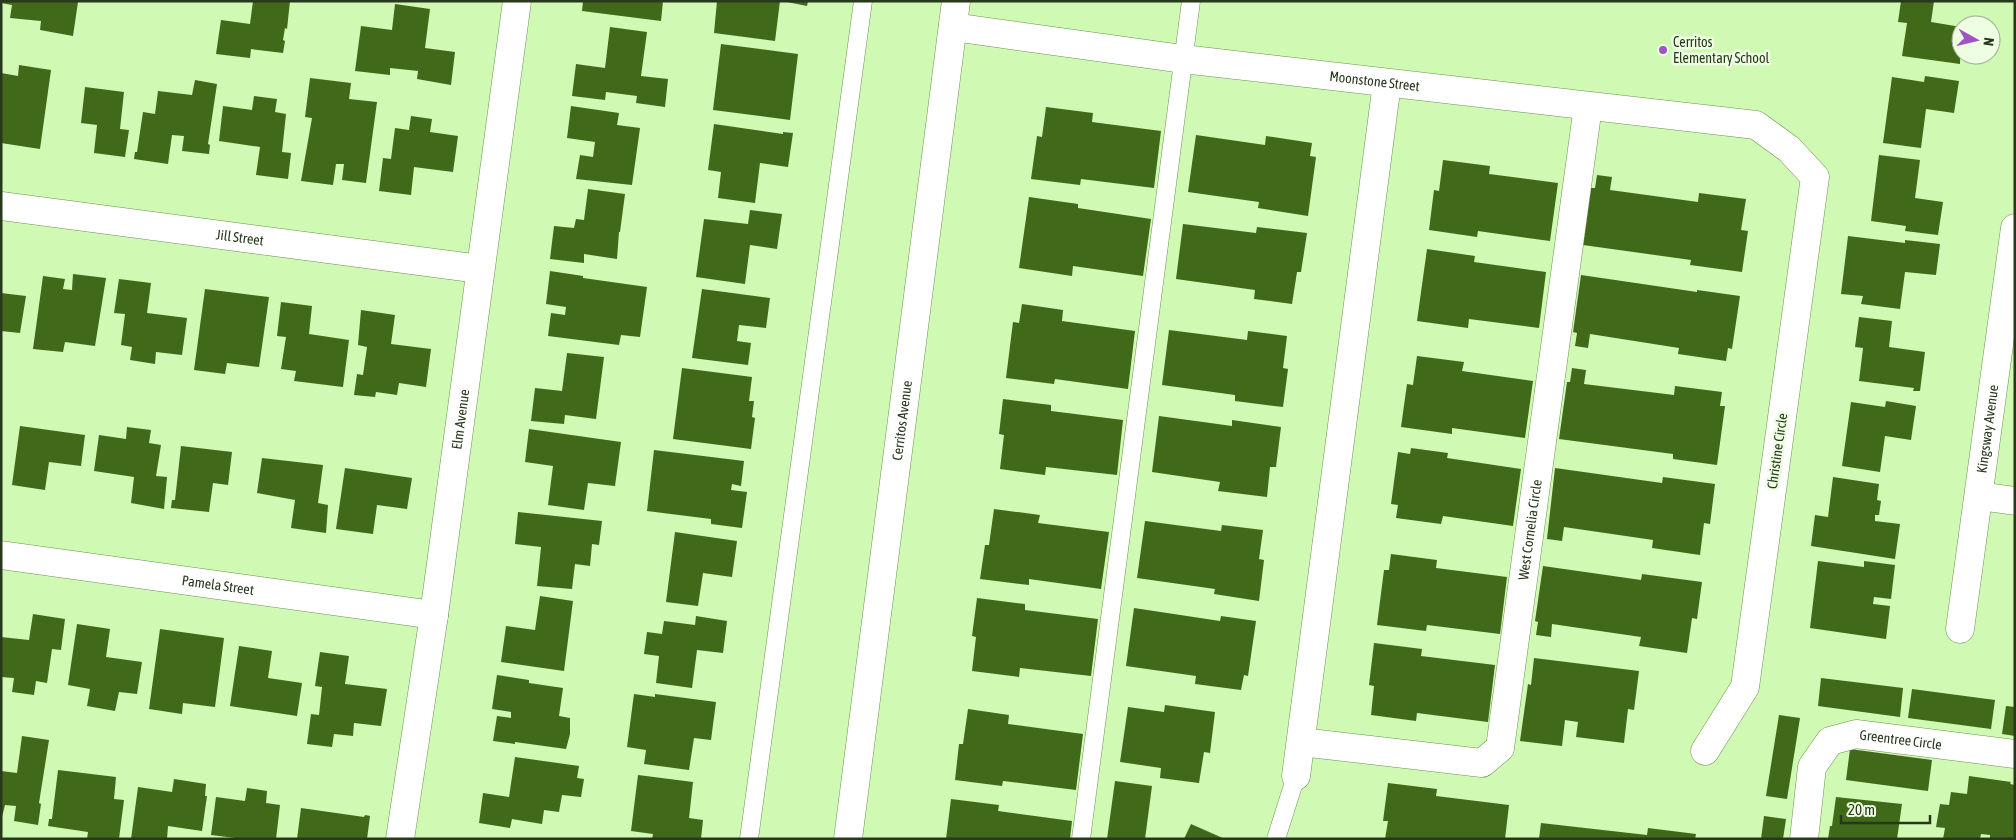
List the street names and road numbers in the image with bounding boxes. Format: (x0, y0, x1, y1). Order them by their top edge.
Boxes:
street label: Moonstone Street (1329, 68, 1420, 94)
street label: Jill Street (215, 226, 265, 248)
street label: Cerritos Avenue (889, 380, 915, 461)
street label: Kingsway Avenue (1973, 384, 2001, 474)
street label: Elm Avenue (448, 388, 472, 450)
street label: Christine Circle (1764, 412, 1790, 490)
street label: West Cornelia Circle (1515, 478, 1545, 581)
street label: Pamela Street (181, 572, 255, 598)
street label: Greentree Circle (1859, 727, 1943, 753)

